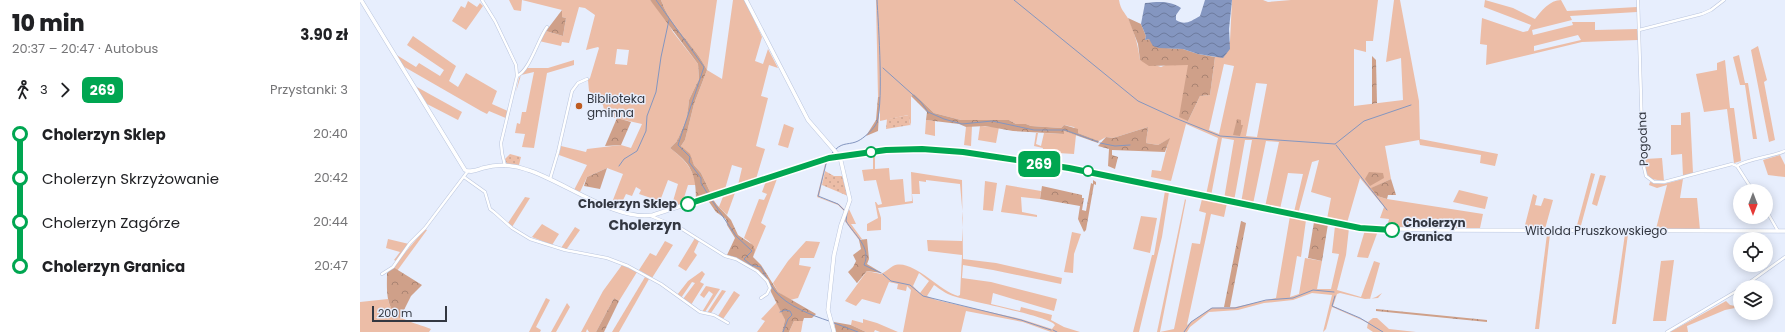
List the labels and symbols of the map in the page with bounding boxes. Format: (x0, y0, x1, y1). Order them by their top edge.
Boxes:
place label: Biblioteka gminna (587, 90, 645, 121)
marker: Biblioteka gminna (574, 101, 584, 111)
street label: Pogodna (1633, 112, 1652, 166)
unlabelled marker (865, 146, 877, 158)
line badge: 269 (1016, 151, 1062, 177)
unlabelled marker (1082, 165, 1094, 177)
north arrow (1733, 184, 1773, 224)
place label: Cholerzyn Sklep (578, 195, 677, 212)
marker: Cholerzyn Sklep (680, 196, 696, 212)
place label: Cholerzyn Granica (1403, 214, 1466, 245)
district label: Cholerzyn (609, 215, 682, 235)
marker: Cholerzyn Granica (1384, 222, 1400, 238)
street label: Witolda Pruszkowskiego (1525, 222, 1667, 239)
scale bar (372, 304, 447, 323)

